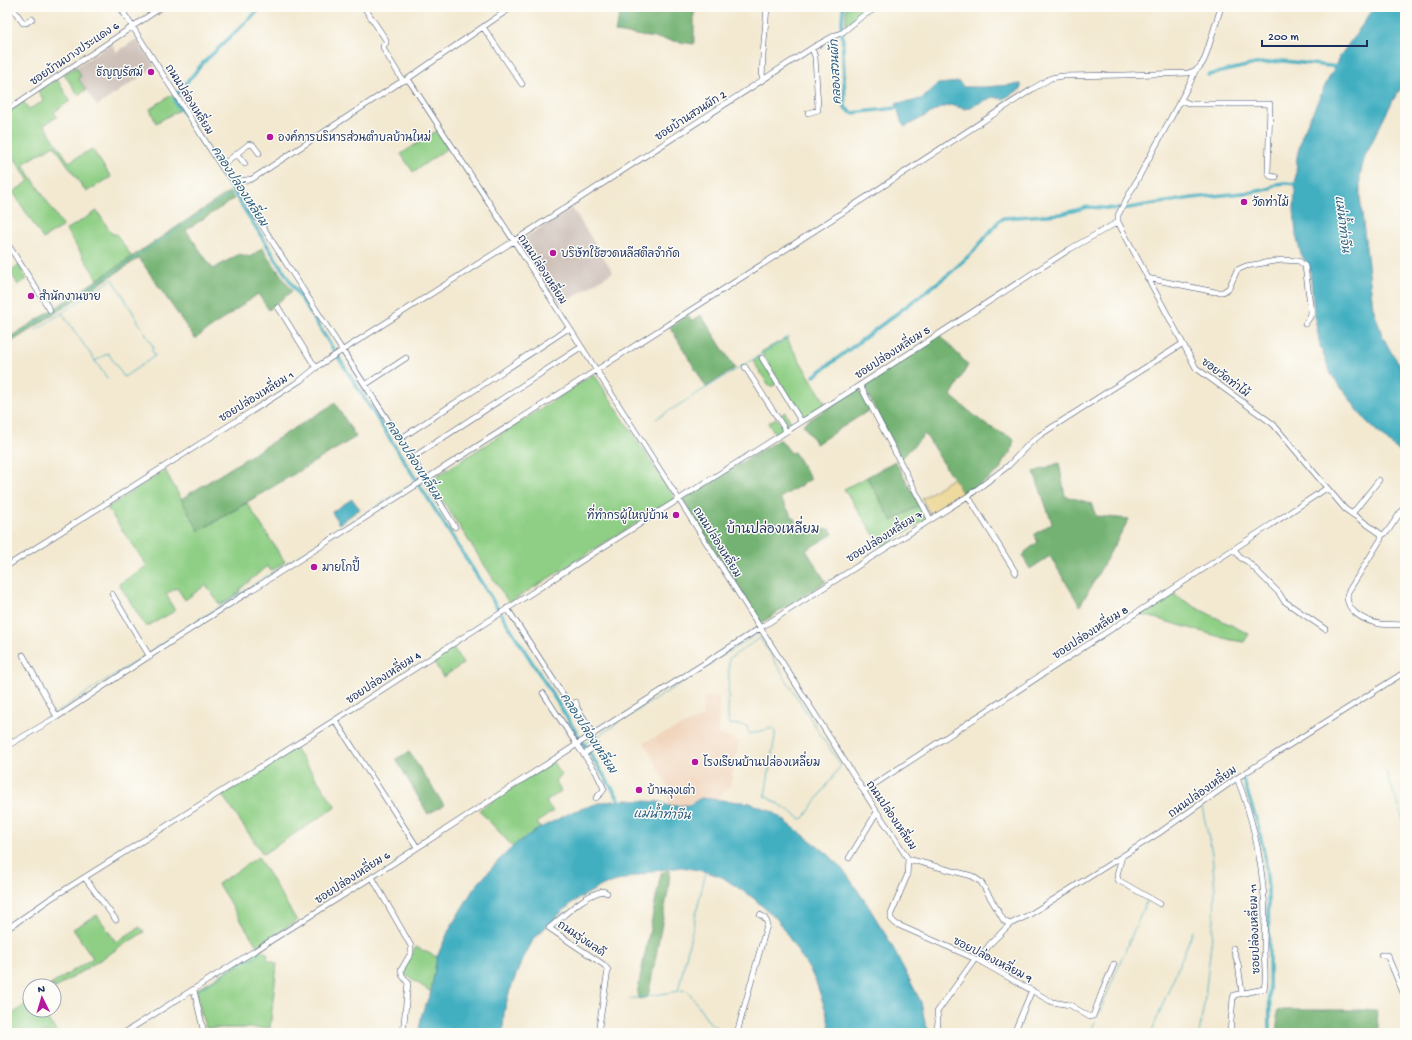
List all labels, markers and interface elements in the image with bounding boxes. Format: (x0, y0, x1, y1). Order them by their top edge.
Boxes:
street label: ซอยบ้านบางประแดง 6 (27, 18, 122, 89)
scale bar (1262, 22, 1367, 48)
text: 200 m (1268, 31, 1299, 45)
water label: คลองสวนผัก (826, 38, 846, 105)
street label: ถนนปล่องเหลี่ยม (162, 59, 221, 137)
place label: ธัญญรัศม์ (96, 64, 143, 80)
marker: ธัญญรัศม์ (146, 67, 156, 77)
street label: ซอยบ้านสวนผัก 2 (652, 86, 729, 144)
place label: องค์การบริหารส่วนตำบลบ้านใหม่ (278, 129, 431, 145)
marker: องค์การบริหารส่วนตำบลบ้านใหม่ (265, 132, 275, 142)
water label: คลองปล่องเหลี่ยม (207, 141, 275, 231)
place label: วัดท่าไม้ (1252, 194, 1289, 210)
water label: แม่น้ำท่าจีน (1331, 194, 1358, 254)
marker: วัดท่าไม้ (1239, 197, 1249, 207)
street label: ถนนปล่องเหลี่ยม (514, 229, 574, 307)
place label: บริษัทใช้ฮวดหลีสตีลจำกัด (561, 245, 680, 261)
marker: บริษัทใช้ฮวดหลีสตีลจำกัด (548, 248, 558, 258)
place label: สำนักงานขาย (39, 289, 101, 304)
marker: สำนักงานขาย (26, 291, 36, 301)
street label: ซอยปล่องเหลี่ยม 5 (850, 319, 933, 382)
street label: ซอยวัดท่าไม้ (1198, 353, 1254, 401)
street label: ซอยปล่องเหลี่ยม 1 (214, 364, 297, 425)
water label: คลองปล่องเหลี่ยม (381, 415, 449, 505)
street label: ถนนปล่องเหลี่ยม (690, 502, 749, 580)
street label: ซอยปล่องเหลี่ยม 7 (841, 503, 925, 566)
place label: ที่ทำกรผู้ใหญ่บ้าน (587, 504, 669, 524)
marker: ที่ทำกรผู้ใหญ่บ้าน (671, 510, 681, 520)
district label: บ้านปล่องเหลี่ยม (727, 515, 819, 538)
place label: มายโกปี้ (322, 556, 360, 575)
marker: มายโกปี้ (309, 562, 319, 572)
street label: ซอยปล่องเหลี่ยม 8 (1047, 599, 1131, 662)
street label: ซอยปล่องเหลี่ยม 4 (341, 644, 424, 707)
water label: คลองปล่องเหลี่ยม (556, 688, 624, 778)
place label: โรงเรียนบ้านปล่องเหลี่ยม (703, 751, 820, 770)
marker: โรงเรียนบ้านปล่องเหลี่ยม (690, 757, 700, 767)
street label: ถนนปล่องเหลี่ยม (1163, 759, 1240, 821)
street label: ถนนปล่องเหลี่ยม (863, 775, 924, 853)
place label: บ้านลุงเต่า (647, 782, 695, 799)
marker: บ้านลุงเต่า (634, 785, 644, 795)
water label: แม่น้ำท่าจีน (633, 802, 692, 824)
street label: ซอยปล่องเหลี่ยม 6 (310, 844, 393, 907)
street label: ซอยปล่องเหลี่ยม 11 (1241, 884, 1264, 974)
street label: ถนนรุ่งผลดี (554, 916, 609, 961)
street label: ซอยปล่องเหลี่ยม 9 (951, 930, 1037, 986)
north arrow (22, 978, 62, 1018)
text: N (37, 984, 45, 996)

